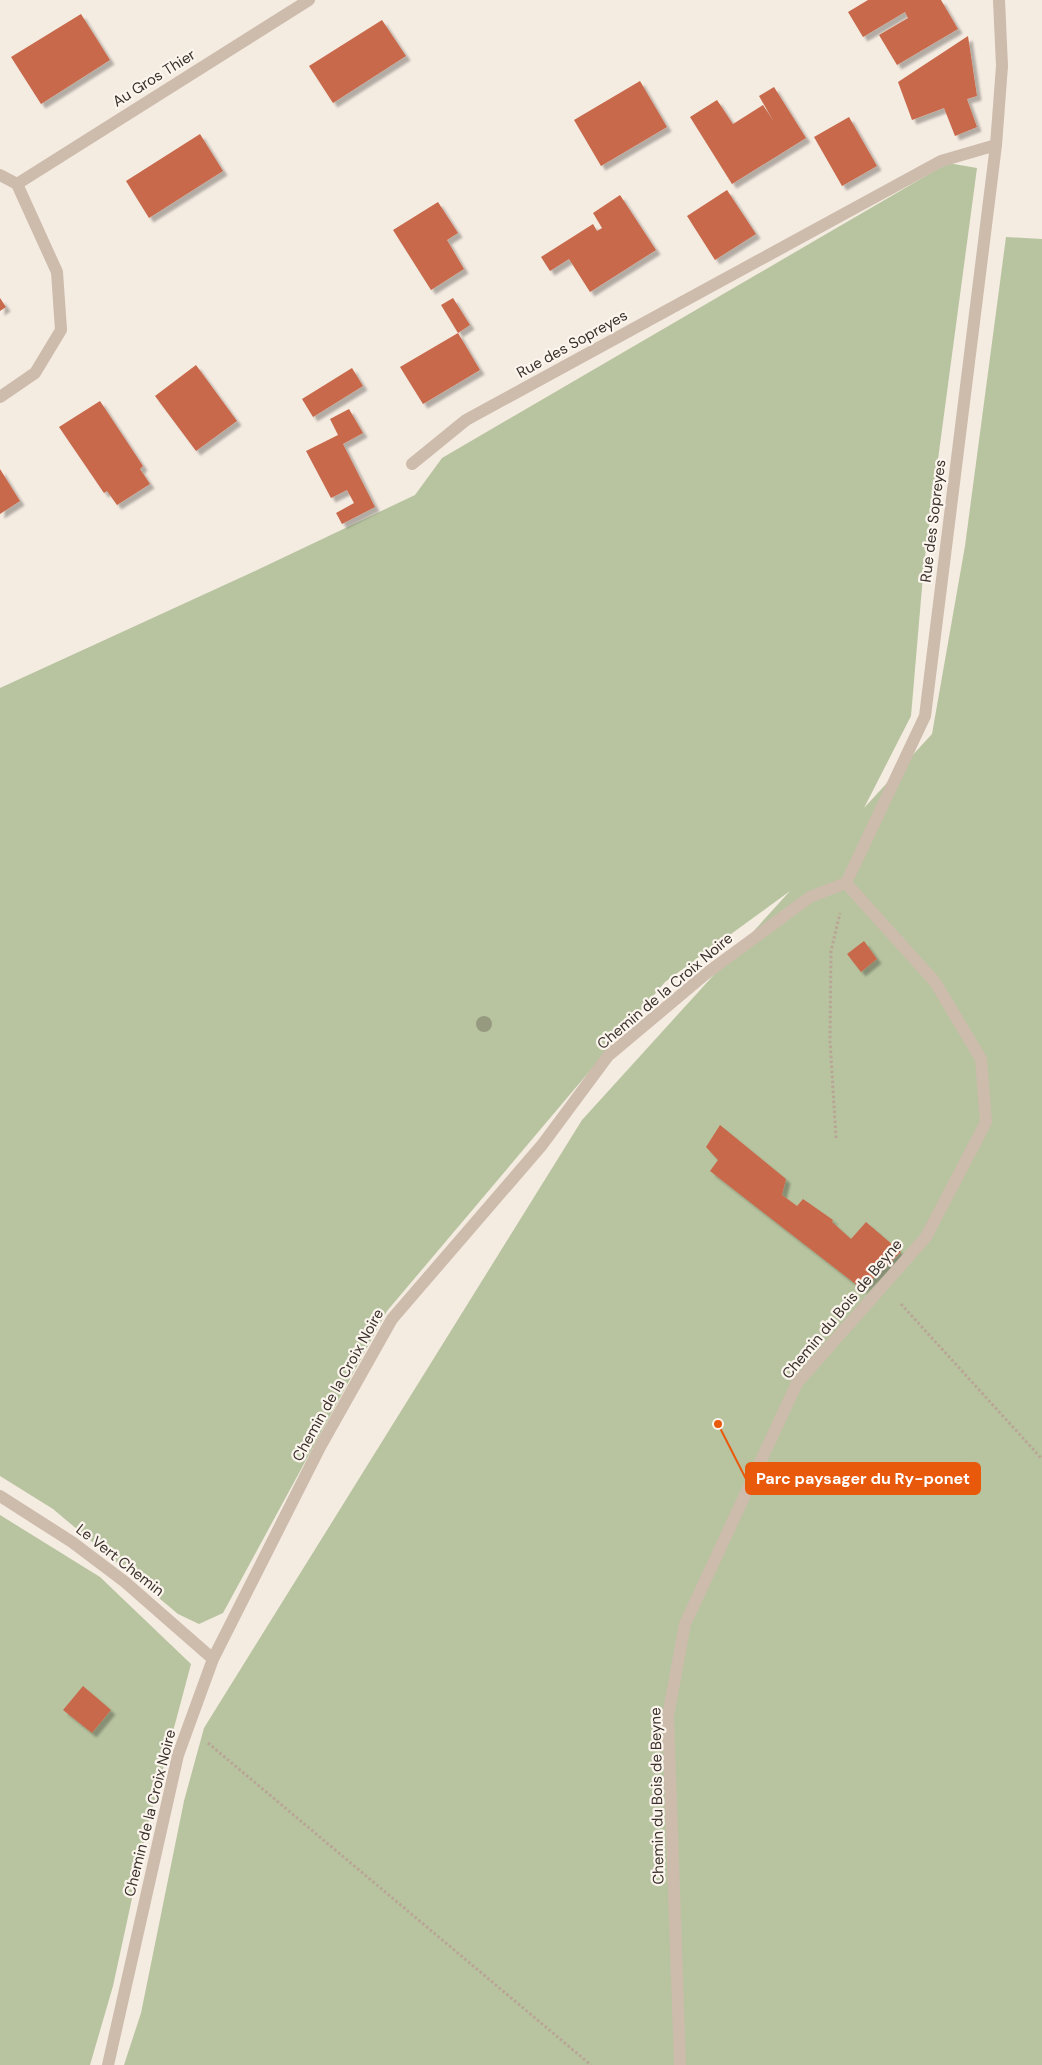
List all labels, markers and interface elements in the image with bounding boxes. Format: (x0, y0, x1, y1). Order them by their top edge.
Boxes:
street label: Au Gros Thier (109, 44, 200, 111)
street label: Rue des Sopreyes (513, 305, 631, 383)
street label: Rue des Sopreyes (916, 458, 950, 584)
street label: Chemin de la Croix Noire (593, 928, 737, 1054)
street label: Chemin du Bois de Beyne (777, 1235, 907, 1383)
street label: Chemin de la Croix Noire (288, 1305, 388, 1465)
callout: Parc paysager du Ry-ponet (746, 1463, 980, 1494)
text: Parc paysager du Ry-ponet (756, 1468, 970, 1489)
street label: Le Vert Chemin (72, 1519, 168, 1601)
street label: Chemin du Bois de Beyne (645, 1707, 669, 1885)
street label: Chemin de la Croix Noire (120, 1727, 180, 1899)

